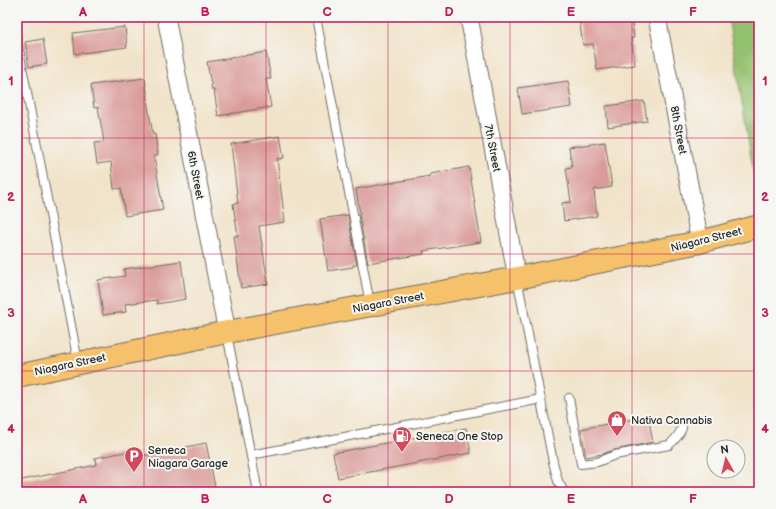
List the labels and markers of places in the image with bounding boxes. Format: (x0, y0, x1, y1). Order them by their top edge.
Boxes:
shop icon: Nativa Cannabis (606, 409, 628, 437)
place label: Nativa Cannabis (631, 414, 713, 427)
fuel station icon: Seneca One Stop (391, 425, 413, 453)
place label: Seneca One Stop (416, 430, 503, 443)
place label: Seneca Niagara Garage (148, 444, 228, 470)
parking icon: Seneca Niagara Garage (123, 445, 145, 473)

